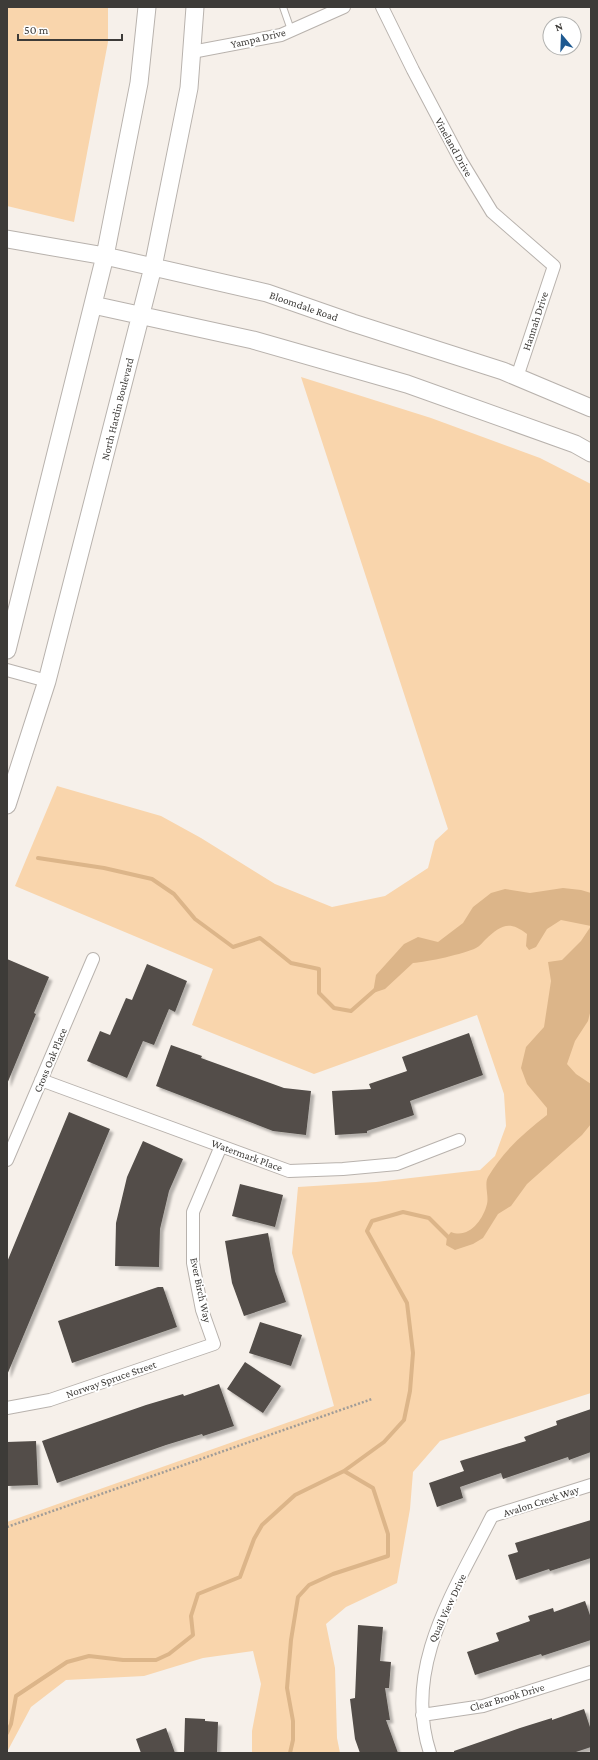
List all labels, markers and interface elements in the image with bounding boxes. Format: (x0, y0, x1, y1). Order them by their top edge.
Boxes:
scale bar (18, 16, 122, 42)
north arrow (542, 16, 582, 56)
text: N (553, 19, 565, 33)
text: 50 m (24, 23, 49, 37)
street label: Yampa Drive (229, 26, 287, 51)
street label: Vineland Drive (433, 115, 475, 179)
street label: Bloomdale Road (268, 289, 340, 323)
street label: Hannah Drive (520, 290, 550, 352)
street label: North Hardin Boulevard (98, 356, 136, 462)
street label: Cross Oak Place (31, 1026, 69, 1094)
street label: Watermark Place (210, 1137, 284, 1174)
street label: Ever Birch Way (187, 1256, 214, 1325)
street label: Norway Spruce Street (64, 1358, 158, 1401)
street label: Avalon Creek Way (501, 1483, 582, 1520)
street label: Quail View Drive (426, 1572, 468, 1644)
street label: Clear Brook Drive (468, 1681, 546, 1713)

